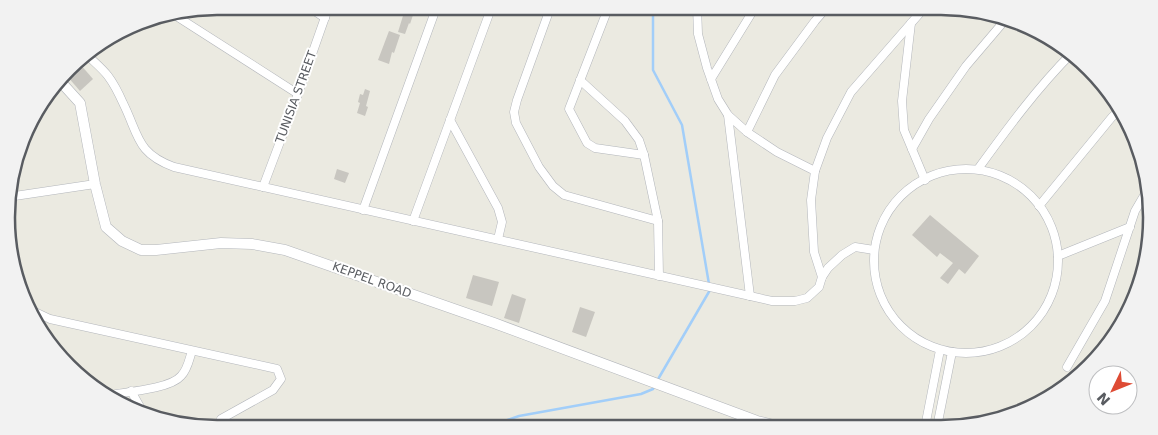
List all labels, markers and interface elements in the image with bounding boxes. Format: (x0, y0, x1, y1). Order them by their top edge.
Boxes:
street label: TUNISIA STREET (272, 48, 319, 146)
street label: KEPPEL ROAD (331, 259, 413, 301)
north arrow (1088, 365, 1138, 415)
text: N (1094, 389, 1113, 409)

